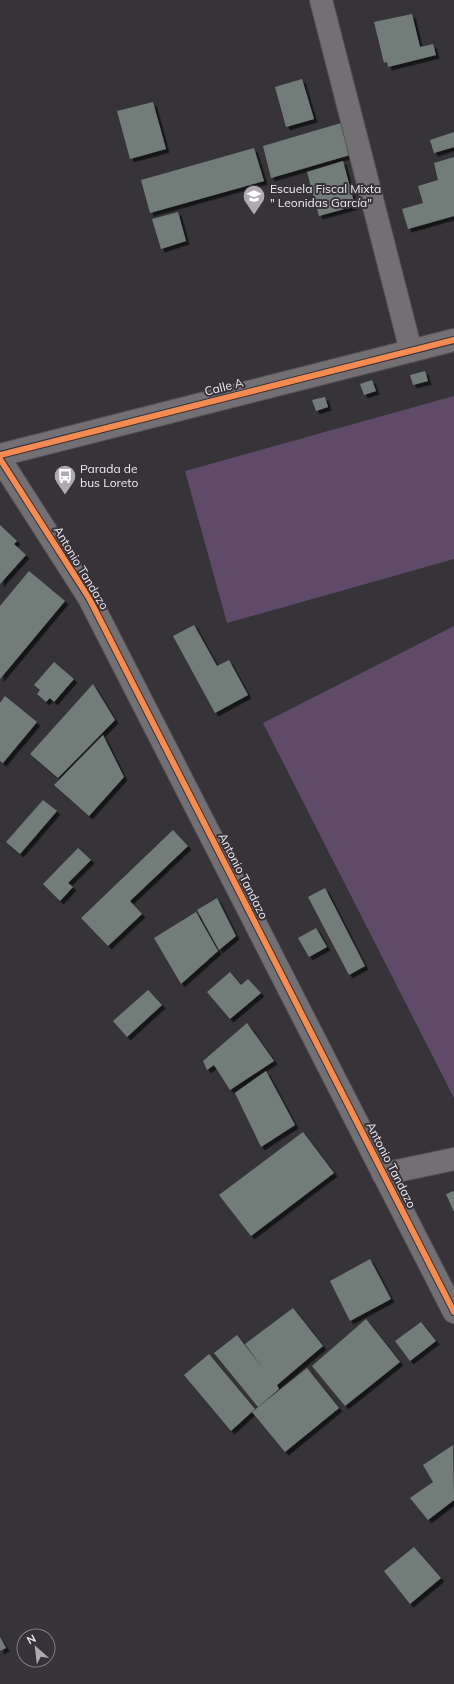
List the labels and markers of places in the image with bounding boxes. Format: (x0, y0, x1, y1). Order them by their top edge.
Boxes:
place label: Escuela Fiscal Mixta " Leonidas García" (270, 181, 381, 210)
school or university icon: Escuela Fiscal Mixta " Leonidas García" (241, 183, 267, 216)
place label: Parada de bus Loreto (80, 461, 138, 490)
bus stop icon: Parada de bus Loreto (52, 463, 78, 496)

